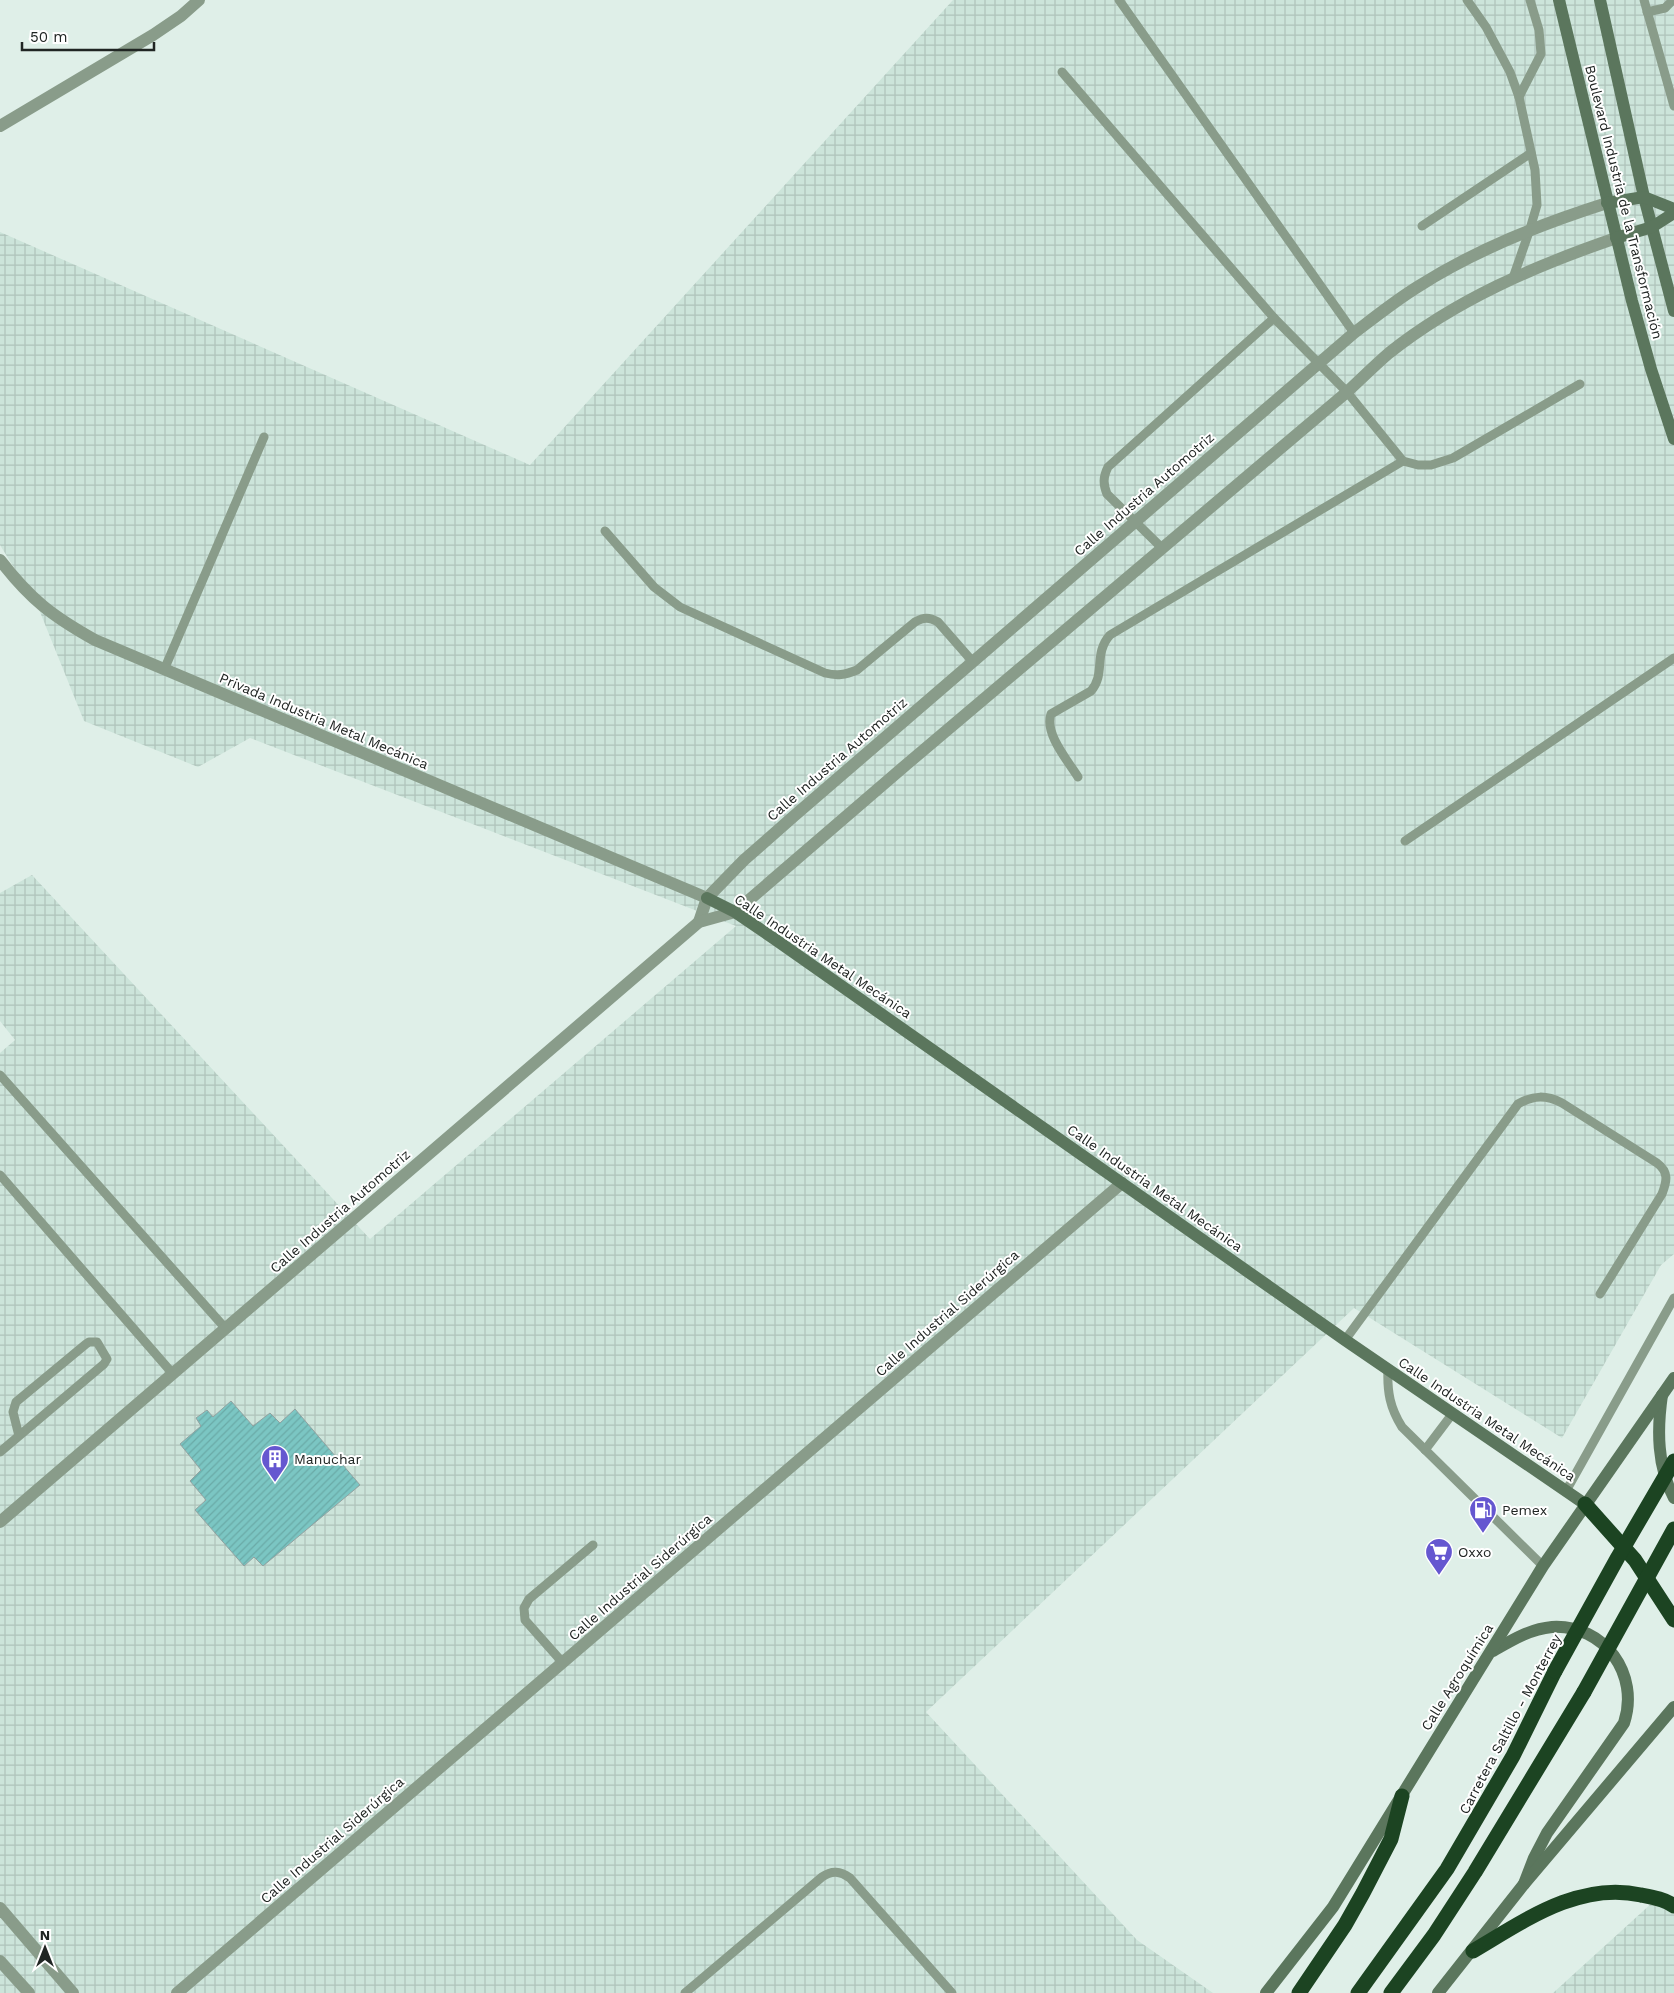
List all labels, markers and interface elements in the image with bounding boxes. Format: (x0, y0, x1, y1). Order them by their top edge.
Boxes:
scale bar (22, 20, 155, 52)
text: 50 m (30, 28, 67, 46)
street label: Boulevard Industria de la Transformación (1582, 63, 1666, 341)
street label: Calle Industria Automotriz (1071, 429, 1217, 559)
street label: Privada Industria Metal Mecánica (217, 670, 431, 772)
street label: Calle Industria Automotriz (764, 694, 910, 824)
street label: Calle Industria Metal Mecánica (731, 891, 915, 1021)
street label: Calle Industria Metal Mecánica (1064, 1121, 1246, 1255)
street label: Calle Industria Automotriz (267, 1146, 413, 1276)
street label: Calle Industrial Siderúrgica (872, 1246, 1022, 1380)
street label: Calle Industria Metal Mecánica (1395, 1354, 1579, 1484)
building icon: Manuchar (260, 1444, 290, 1483)
place label: Manuchar (294, 1451, 362, 1467)
fuel station icon: Pemex (1468, 1495, 1498, 1534)
place label: Pemex (1502, 1502, 1547, 1518)
street label: Calle Industrial Siderúrgica (565, 1510, 715, 1644)
supermarket icon: Oxxo (1424, 1537, 1454, 1576)
place label: Oxxo (1458, 1544, 1491, 1560)
street label: Calle Agroquímica (1418, 1621, 1496, 1733)
street label: Carretera Saltillo - Monterrey (1456, 1631, 1565, 1817)
street label: Calle Industrial Siderúrgica (257, 1773, 407, 1907)
north arrow (20, 1923, 70, 1973)
text: N (40, 1927, 50, 1943)

